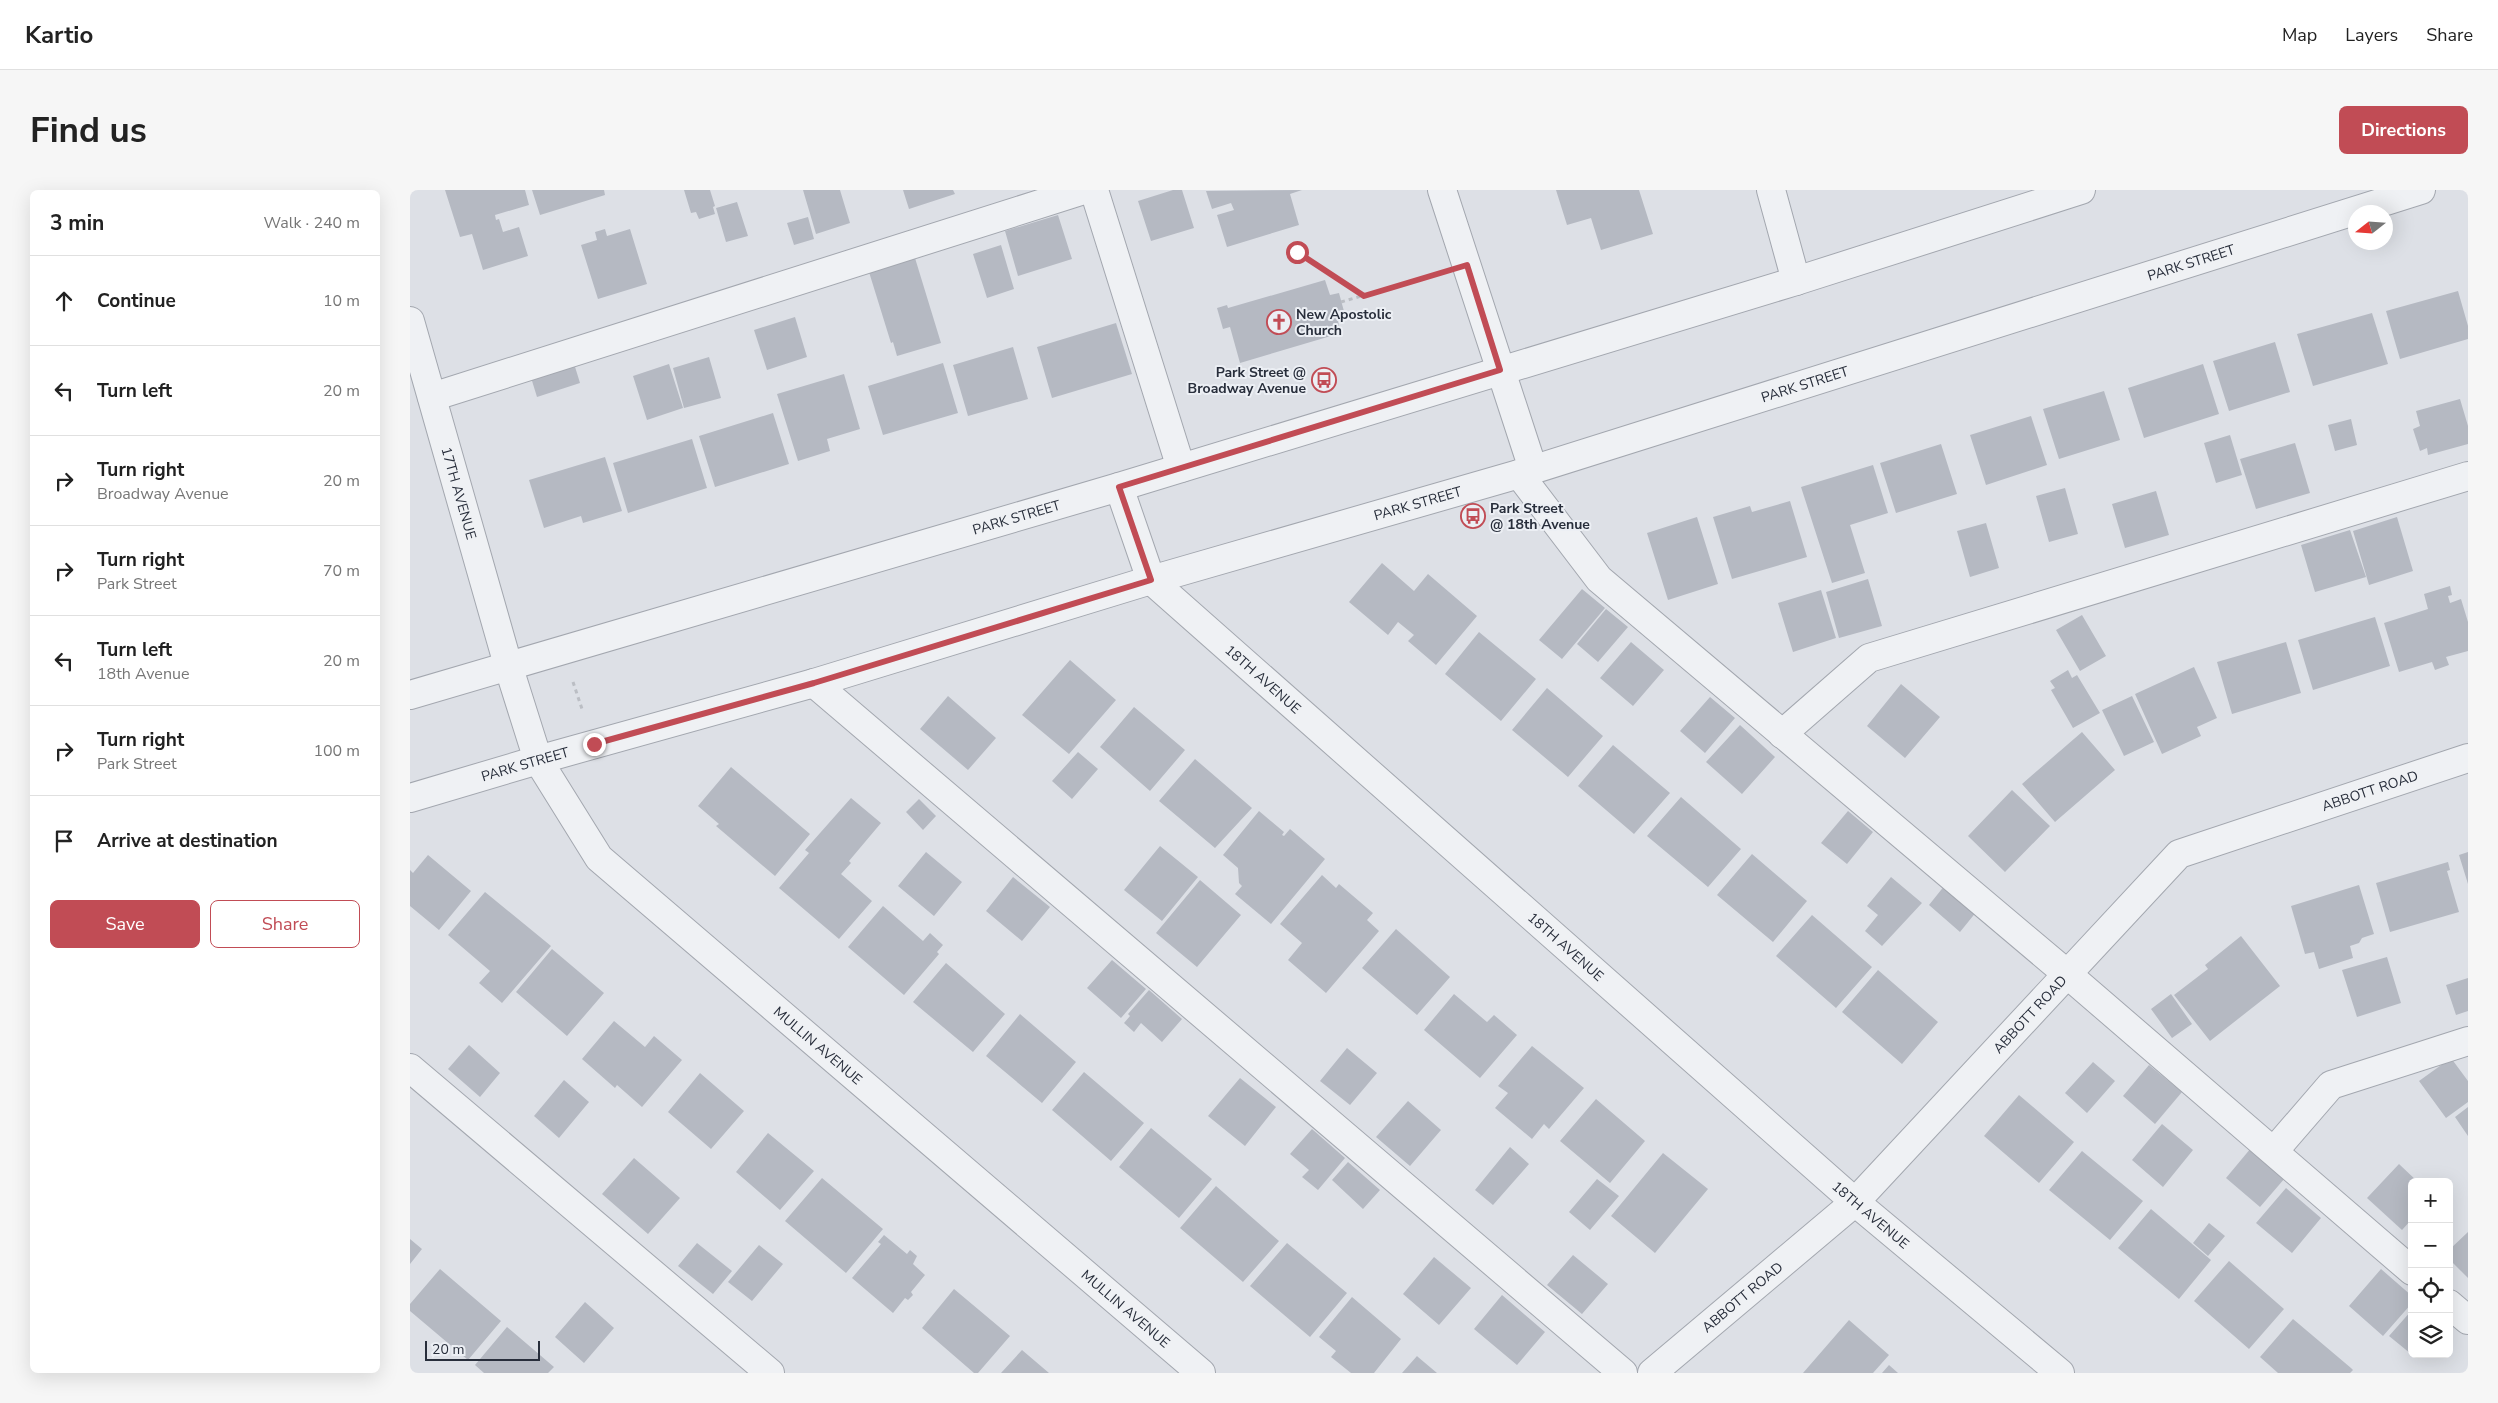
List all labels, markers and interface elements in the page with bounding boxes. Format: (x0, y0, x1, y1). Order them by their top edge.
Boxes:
text: Kartio (25, 19, 93, 51)
text: Map (2282, 23, 2317, 47)
text: Layers (2345, 23, 2398, 47)
text: Share (2426, 23, 2473, 47)
button: Directions (2339, 106, 2468, 154)
text: Find us (30, 107, 147, 154)
north arrow (2348, 205, 2393, 250)
text: 3 min (50, 209, 104, 237)
text: Walk · 240 m (264, 212, 360, 234)
street label: PARK STREET (2145, 240, 2238, 286)
route start (1286, 241, 1309, 264)
icon: ahead (50, 287, 78, 315)
text: Continue (97, 288, 176, 314)
text: 10 m (323, 290, 360, 312)
place label: New Apostolic Church (1296, 305, 1392, 340)
church icon: New Apostolic Church (1266, 309, 1292, 335)
street label: PARK STREET (1759, 362, 1852, 407)
place label: Park Street @ Broadway Avenue (1188, 363, 1306, 398)
bus stop icon: Park Street @ Broadway Avenue (1311, 367, 1337, 393)
icon: left (50, 377, 78, 405)
text: Turn left (97, 378, 172, 404)
text: 20 m (323, 380, 360, 402)
street label: 17TH AVENUE (436, 445, 481, 542)
text: Turn right (97, 457, 184, 483)
icon: right (50, 467, 78, 495)
text: 20 m (323, 470, 360, 492)
street label: PARK STREET (1372, 482, 1465, 525)
text: Broadway Avenue (97, 483, 229, 505)
street label: PARK STREET (970, 496, 1063, 539)
place label: Park Street @ 18th Avenue (1490, 499, 1590, 534)
bus stop icon: Park Street @ 18th Avenue (1460, 503, 1486, 529)
text: Turn right (97, 547, 184, 573)
icon: right (50, 557, 78, 585)
text: 70 m (323, 560, 360, 582)
text: Park Street (97, 573, 177, 595)
text: Turn left (97, 637, 172, 663)
street label: 18TH AVENUE (1221, 641, 1305, 718)
icon: left (50, 647, 78, 675)
text: 20 m (323, 650, 360, 672)
text: 18th Avenue (97, 663, 189, 685)
text: Turn right (97, 727, 184, 753)
route end (583, 733, 606, 756)
icon: right (50, 737, 78, 765)
text: 100 m (313, 740, 360, 762)
street label: PARK STREET (479, 743, 572, 786)
text: Park Street (97, 753, 177, 775)
street label: ABBOTT ROAD (2319, 766, 2421, 816)
icon: arrive (50, 827, 78, 855)
text: Arrive at destination (97, 828, 278, 854)
button: Save (50, 900, 200, 948)
button: Share (210, 900, 360, 948)
street label: 18TH AVENUE (1523, 908, 1608, 986)
street label: ABBOTT ROAD (1989, 971, 2071, 1058)
street label: MULLIN AVENUE (769, 1002, 866, 1089)
street label: 18TH AVENUE (1828, 1177, 1913, 1253)
map controls (2408, 1178, 2453, 1358)
button: + (2408, 1178, 2453, 1223)
button: − (2408, 1223, 2453, 1268)
street label: ABBOTT ROAD (1698, 1258, 1787, 1337)
street label: MULLIN AVENUE (1077, 1266, 1174, 1352)
button: locate (2408, 1268, 2453, 1313)
button: layers (2408, 1313, 2453, 1358)
scale bar (425, 1338, 540, 1361)
text: 20 m (432, 1340, 464, 1359)

